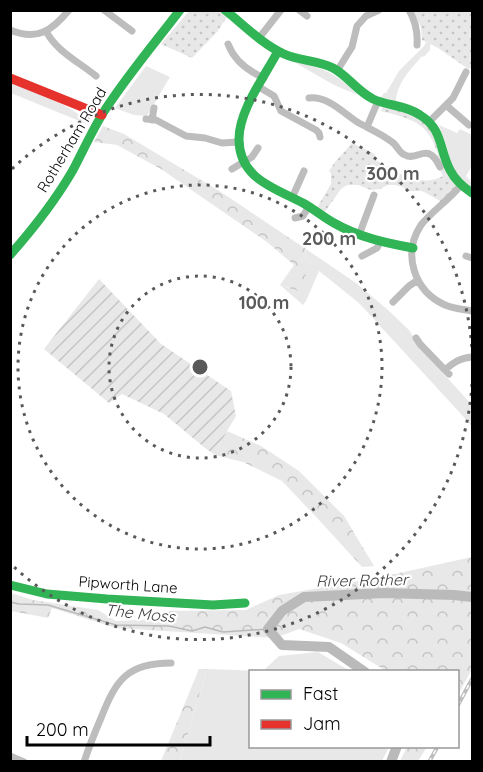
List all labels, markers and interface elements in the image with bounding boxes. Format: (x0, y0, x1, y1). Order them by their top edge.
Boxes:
street label: Rotherham Road (33, 84, 110, 196)
text: 300 m (366, 162, 420, 185)
text: 200 m (302, 227, 356, 250)
text: 100 m (239, 291, 289, 314)
centre of rings (190, 357, 210, 377)
water label: River Rother (316, 569, 410, 591)
street label: Pipworth Lane (78, 572, 178, 597)
water label: The Moss (104, 599, 177, 627)
legend (249, 670, 459, 748)
text: Fast (303, 682, 338, 705)
scale bar (27, 709, 210, 747)
text: Jam (303, 712, 341, 735)
text: 200 m (36, 718, 89, 741)

